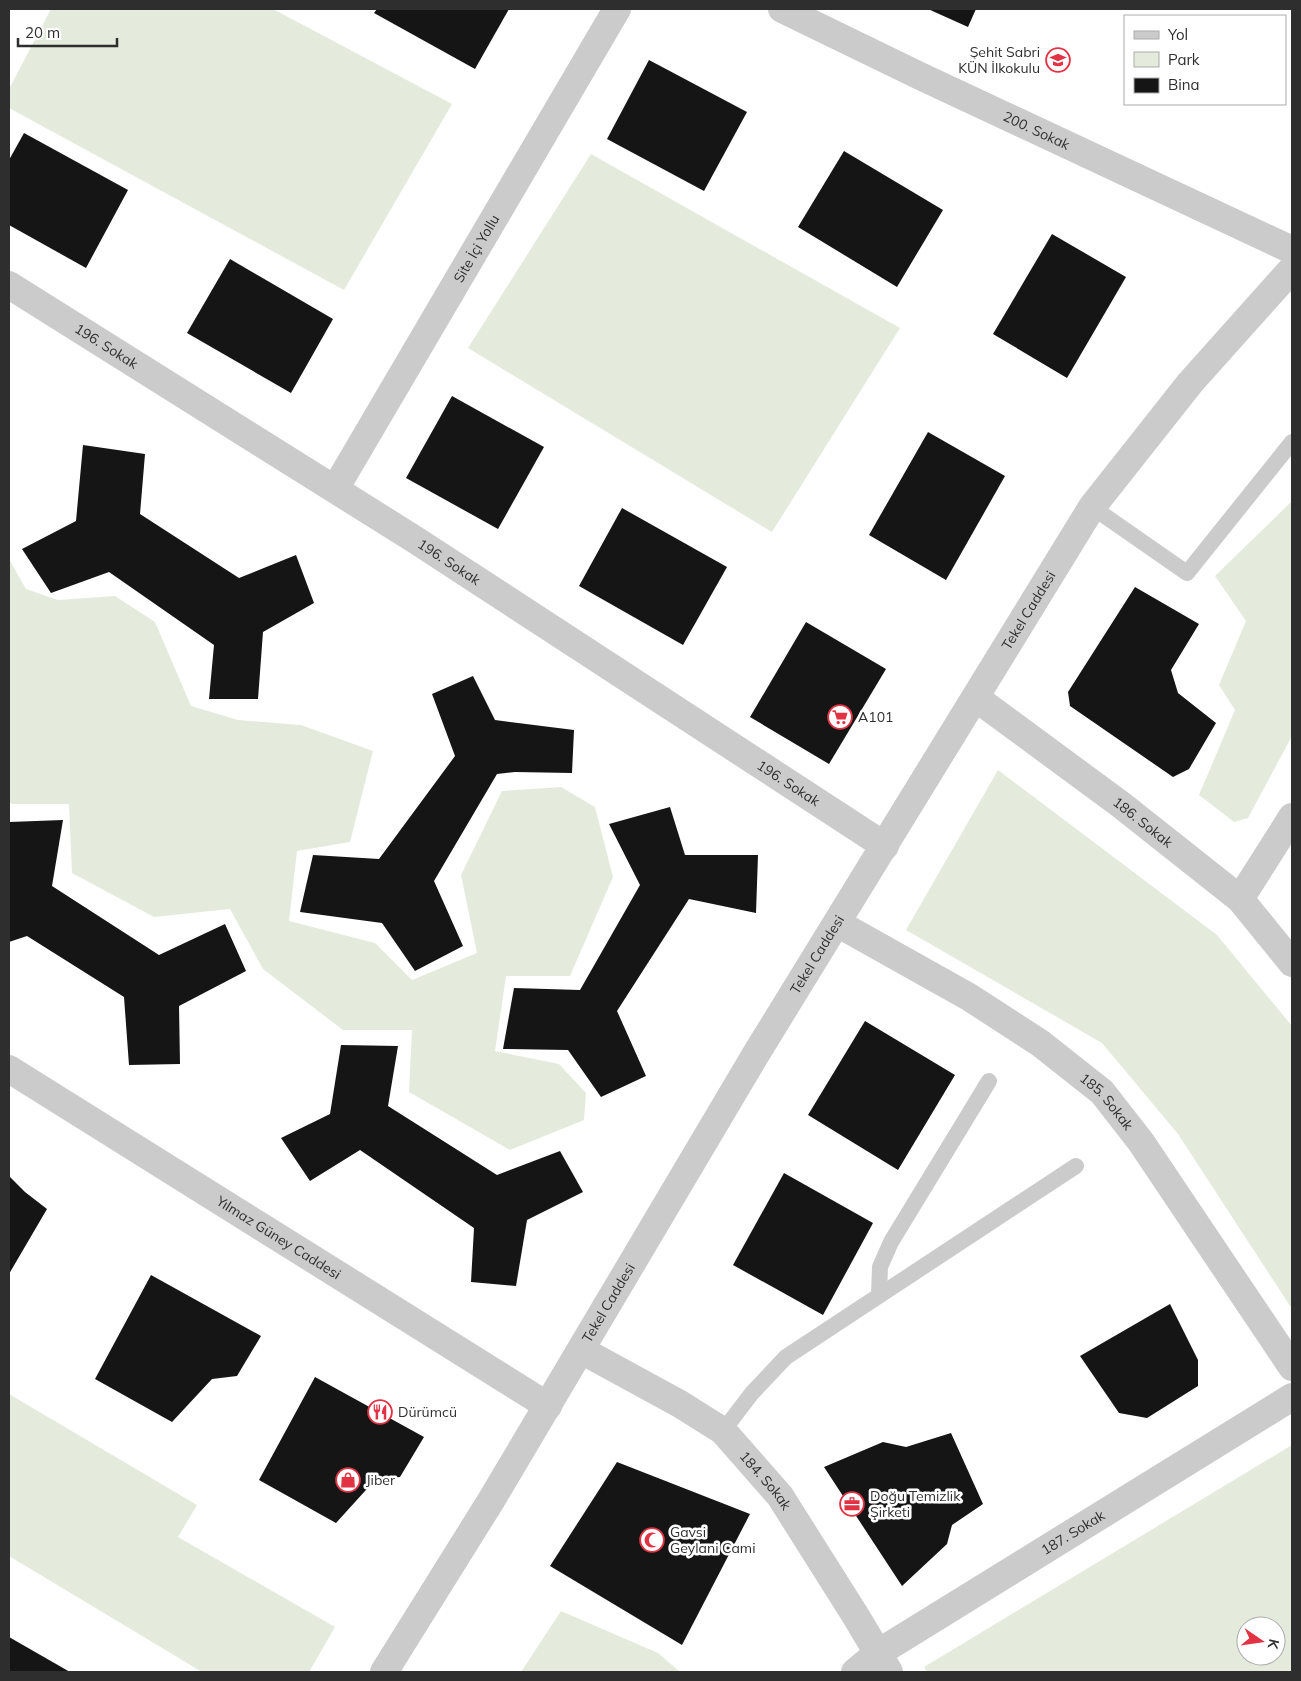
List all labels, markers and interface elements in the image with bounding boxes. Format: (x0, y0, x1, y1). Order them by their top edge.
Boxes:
scale bar (18, 15, 116, 47)
legend (1124, 15, 1286, 105)
text: 20 m (25, 23, 60, 42)
text: Yol (1167, 25, 1188, 44)
place label: Şehit Sabri KÜN İlkokulu (958, 43, 1040, 77)
school or university icon: Şehit Sabri KÜN İlkokulu (1045, 47, 1071, 73)
text: Park (1168, 50, 1200, 69)
text: Bina (1168, 75, 1200, 94)
street label: 200. Sokak (1000, 107, 1073, 154)
street label: Site İçi Yollu (449, 211, 503, 286)
street label: 196. Sokak (71, 319, 142, 373)
street label: 196. Sokak (414, 535, 485, 589)
street label: Tekel Caddesi (997, 568, 1060, 653)
supermarket icon: A101 (827, 704, 853, 730)
place label: A101 (858, 708, 894, 726)
street label: 196. Sokak (754, 756, 824, 811)
street label: 186. Sokak (1109, 793, 1177, 852)
street label: Tekel Caddesi (786, 912, 848, 997)
street label: 185. Sokak (1076, 1069, 1138, 1134)
street label: Yılmaz Güney Caddesi (212, 1191, 344, 1283)
street label: Tekel Caddesi (578, 1260, 639, 1346)
restaurant icon: Dürümcü (367, 1399, 393, 1425)
place label: Dürümcü (398, 1403, 457, 1421)
street label: 184. Sokak (736, 1447, 796, 1514)
shop icon: Jiber (335, 1467, 361, 1493)
place label: Jiber (366, 1471, 396, 1489)
place label: Doğu Temizlik Şirketi (870, 1487, 961, 1521)
office icon: Doğu Temizlik Şirketi (839, 1491, 865, 1517)
street label: 187. Sokak (1038, 1506, 1109, 1559)
place label: Gavsi Geylani Cami (670, 1523, 756, 1557)
mosque icon: Gavsi Geylani Cami (639, 1527, 665, 1553)
north arrow (1236, 1616, 1286, 1666)
text: K (1264, 1637, 1283, 1651)

